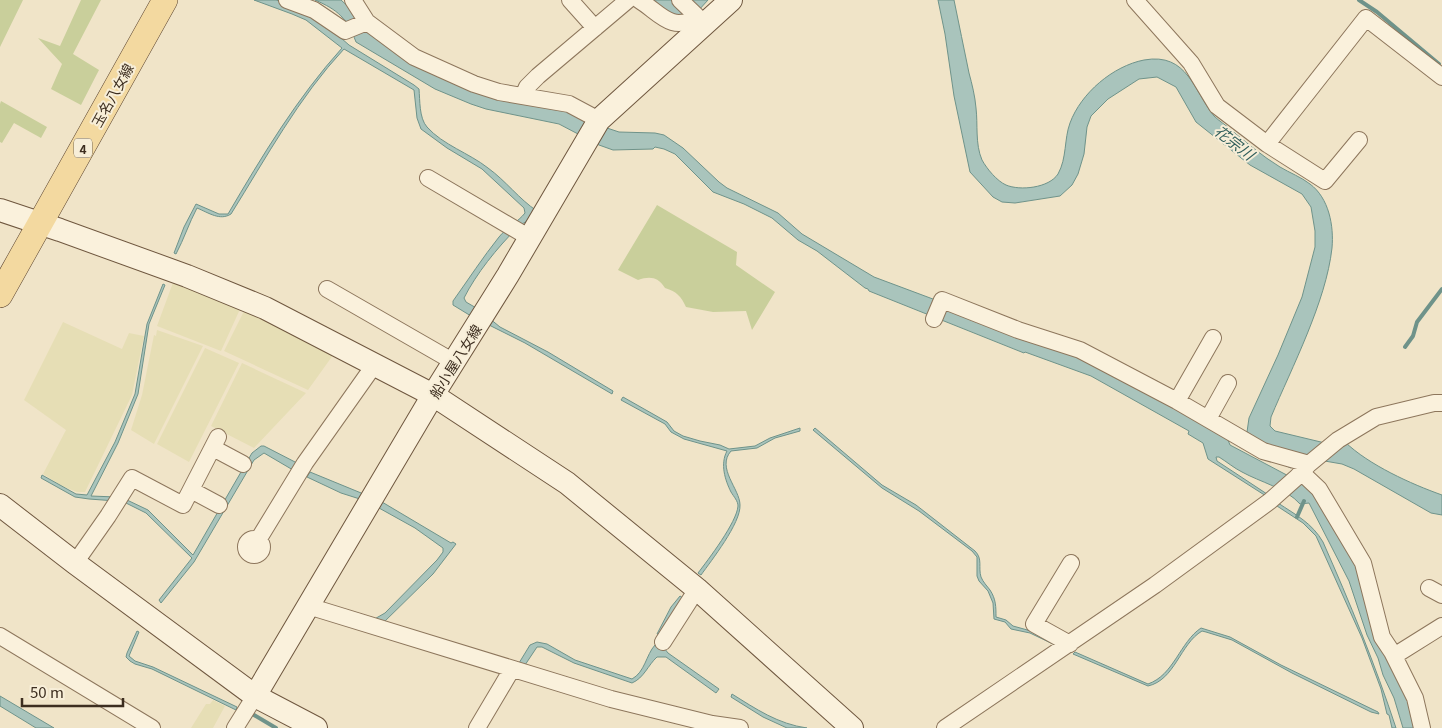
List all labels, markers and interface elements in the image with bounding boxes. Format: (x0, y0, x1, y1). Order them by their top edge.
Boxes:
street label: 玉名八女線 (86, 60, 138, 130)
water label: 花宗川 (1211, 120, 1261, 165)
road number: 4 (74, 138, 92, 158)
street label: 船小屋八女線 (424, 320, 486, 402)
scale bar (22, 676, 124, 708)
text: 50 m (30, 681, 64, 702)

